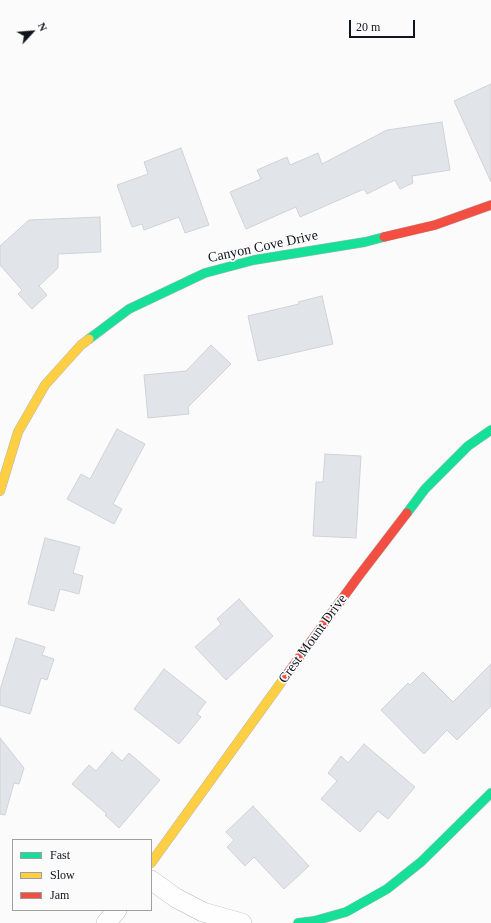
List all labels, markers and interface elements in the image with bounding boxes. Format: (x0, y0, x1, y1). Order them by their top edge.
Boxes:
north arrow (12, 12, 52, 52)
scale bar (351, 12, 417, 38)
text: 20 m (356, 20, 380, 34)
text: N (36, 21, 50, 33)
street label: Canyon Cove Drive (206, 227, 320, 267)
street label: Crest Mount Drive (275, 591, 351, 687)
legend (12, 839, 152, 911)
text: Fast (50, 848, 70, 862)
text: Slow (50, 868, 75, 882)
text: Jam (50, 888, 69, 902)

